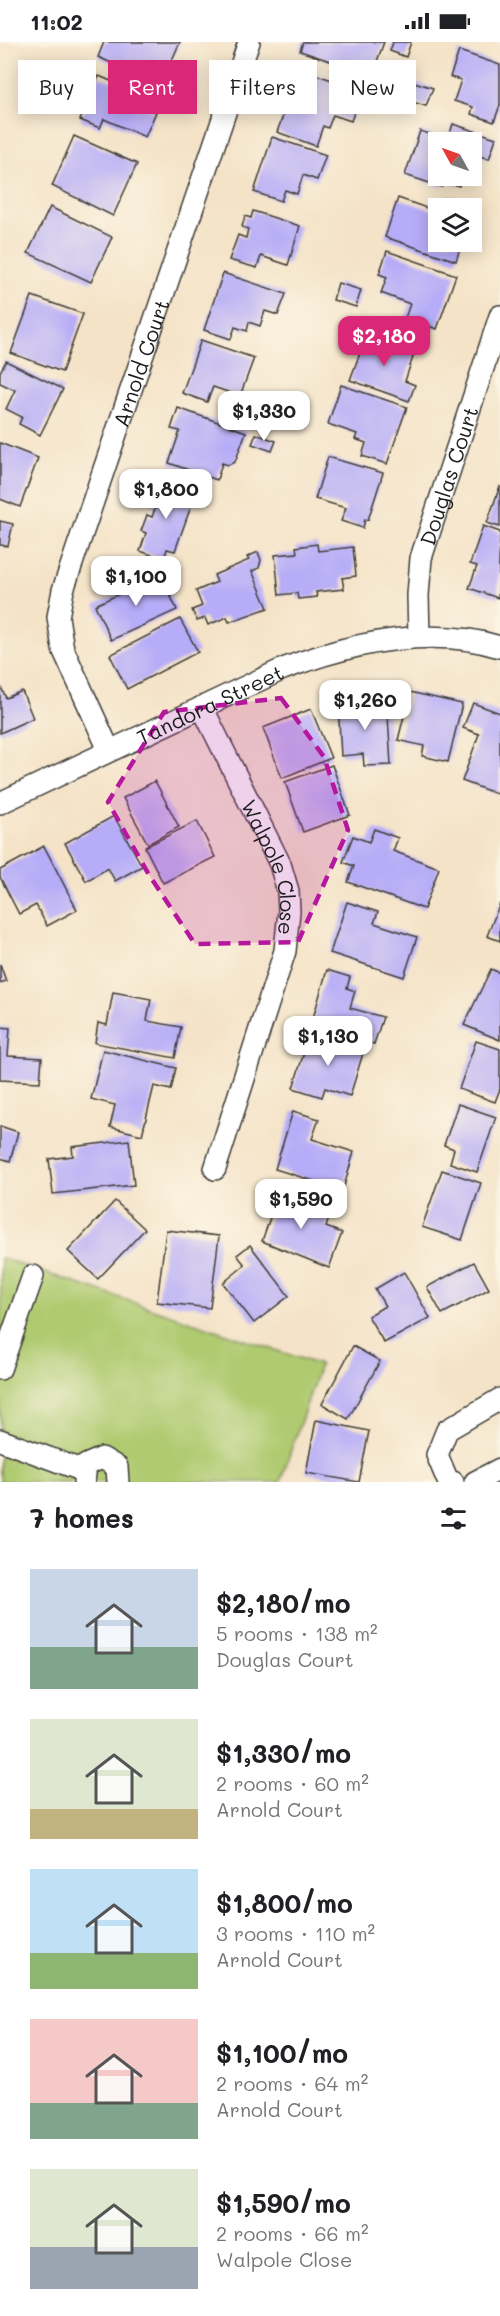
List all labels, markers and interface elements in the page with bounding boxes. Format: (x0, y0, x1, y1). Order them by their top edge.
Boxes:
text: 11:02 (30, 7, 83, 36)
chip: Buy (18, 60, 96, 114)
chip: Rent (108, 60, 197, 114)
chip: Filters (209, 60, 317, 114)
chip: New (329, 60, 416, 114)
north arrow (428, 132, 482, 186)
map controls (428, 132, 482, 252)
button: layers (428, 198, 482, 252)
street label: Arnold Court (106, 295, 174, 430)
pin: $2,180 (335, 316, 433, 367)
text: $2,180 (352, 322, 416, 348)
pin: $1,330 (215, 391, 313, 442)
text: $1,330 (232, 397, 296, 423)
street label: Douglas Court (413, 402, 483, 548)
pin: $1,800 (117, 469, 215, 520)
text: $1,800 (133, 475, 199, 501)
pin: $1,100 (87, 556, 185, 607)
text: $1,100 (105, 562, 167, 588)
street label: Tandora Street (132, 657, 288, 750)
pin: $1,260 (316, 680, 414, 731)
text: $1,260 (333, 686, 397, 712)
street label: Walpole Close (236, 794, 303, 936)
pin: $1,130 (279, 1016, 377, 1067)
text: $1,130 (297, 1022, 359, 1048)
pin: $1,590 (252, 1179, 350, 1230)
text: $1,590 (269, 1185, 333, 1211)
text: 7 homes (30, 1501, 134, 1535)
icon: filters (437, 1502, 470, 1535)
text: $2,180/mo (216, 1586, 351, 1620)
icon: home (78, 1593, 150, 1665)
text: 5 rooms · 138 m² (216, 1620, 378, 1646)
text: Douglas Court (216, 1646, 354, 1672)
text: $1,330/mo (216, 1736, 351, 1770)
icon: home (78, 1743, 150, 1815)
text: 2 rooms · 60 m² (216, 1770, 369, 1796)
text: Arnold Court (216, 1796, 343, 1822)
text: $1,800/mo (216, 1886, 353, 1920)
icon: home (78, 1893, 150, 1965)
text: 3 rooms · 110 m² (216, 1920, 375, 1946)
text: Arnold Court (216, 1946, 343, 1972)
text: $1,100/mo (216, 2036, 348, 2070)
icon: home (78, 2043, 150, 2115)
text: 2 rooms · 64 m² (216, 2070, 368, 2096)
text: Arnold Court (216, 2096, 343, 2122)
text: $1,590/mo (216, 2186, 351, 2220)
icon: home (78, 2193, 150, 2265)
text: 2 rooms · 66 m² (216, 2220, 369, 2246)
text: Walpole Close (216, 2246, 352, 2272)

